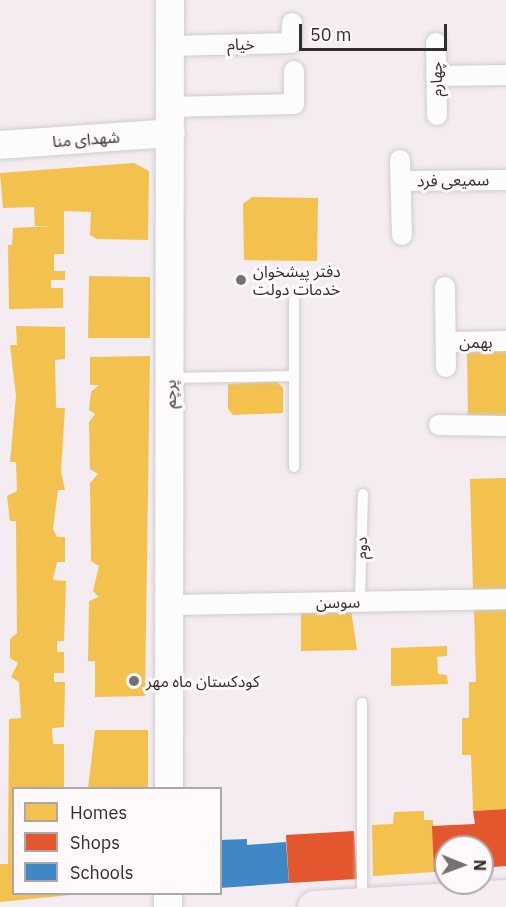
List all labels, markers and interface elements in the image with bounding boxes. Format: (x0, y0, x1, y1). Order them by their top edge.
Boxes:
scale bar (302, 12, 450, 50)
text: 50 m (310, 23, 352, 46)
street label: خیام (227, 34, 255, 54)
street label: چهارم (426, 61, 446, 97)
street label: شهدای منا (52, 127, 120, 151)
street label: سمیعی فرد (417, 170, 489, 190)
place label: دفتر پیشخوان خدمات دولت (253, 261, 341, 299)
marker: دفتر پیشخوان خدمات دولت (234, 273, 248, 287)
street label: بهمن (459, 332, 493, 352)
street label: پرچم (160, 380, 180, 408)
street label: دوم (351, 537, 371, 559)
street label: سوسن (316, 592, 360, 612)
place label: کودکستان ماه مهر (146, 671, 259, 691)
marker: کودکستان ماه مهر (127, 674, 141, 688)
legend (12, 787, 222, 895)
text: Homes (70, 801, 127, 824)
text: Shops (70, 831, 120, 854)
north arrow (434, 835, 494, 895)
text: N (470, 859, 490, 871)
text: Schools (70, 861, 134, 884)

